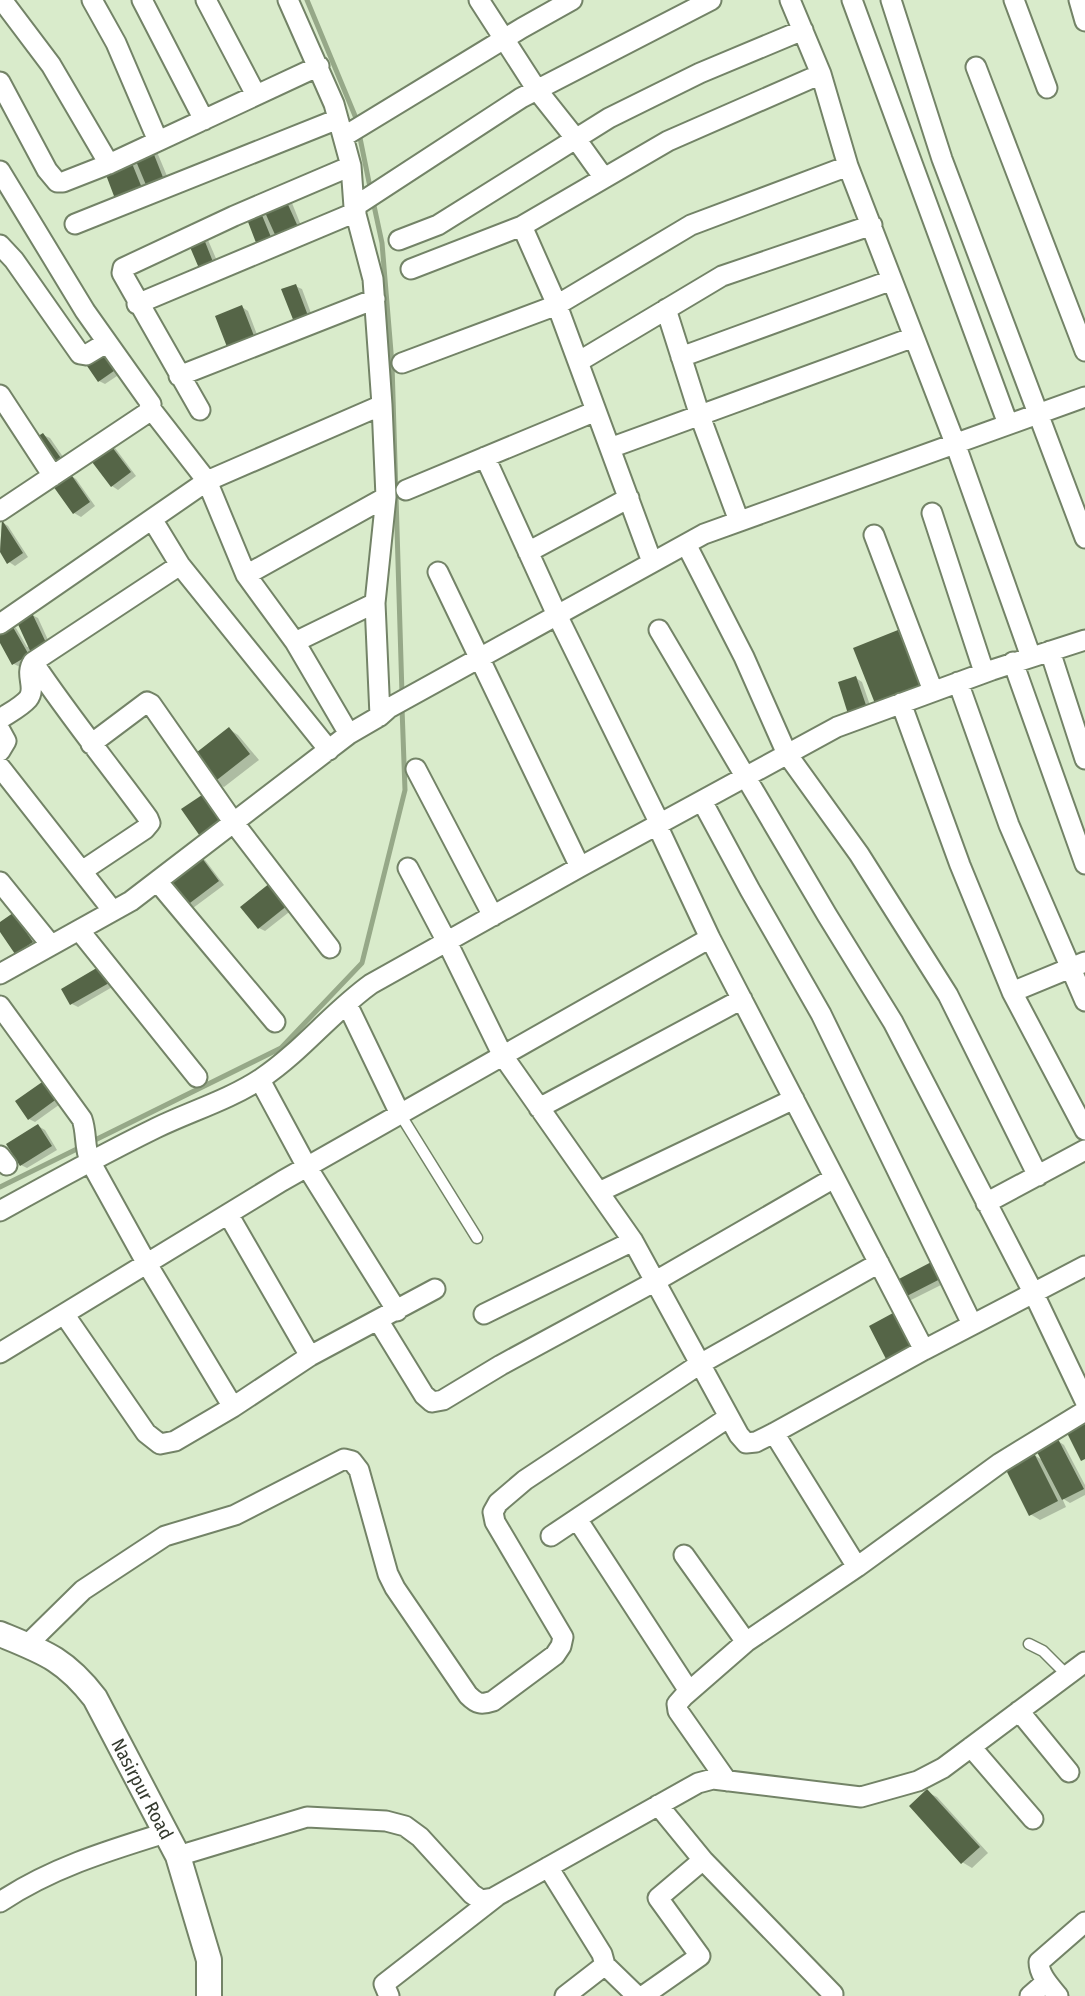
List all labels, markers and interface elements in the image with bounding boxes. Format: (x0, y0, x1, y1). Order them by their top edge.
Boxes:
street label: Nasirpur Road (107, 1734, 179, 1843)

